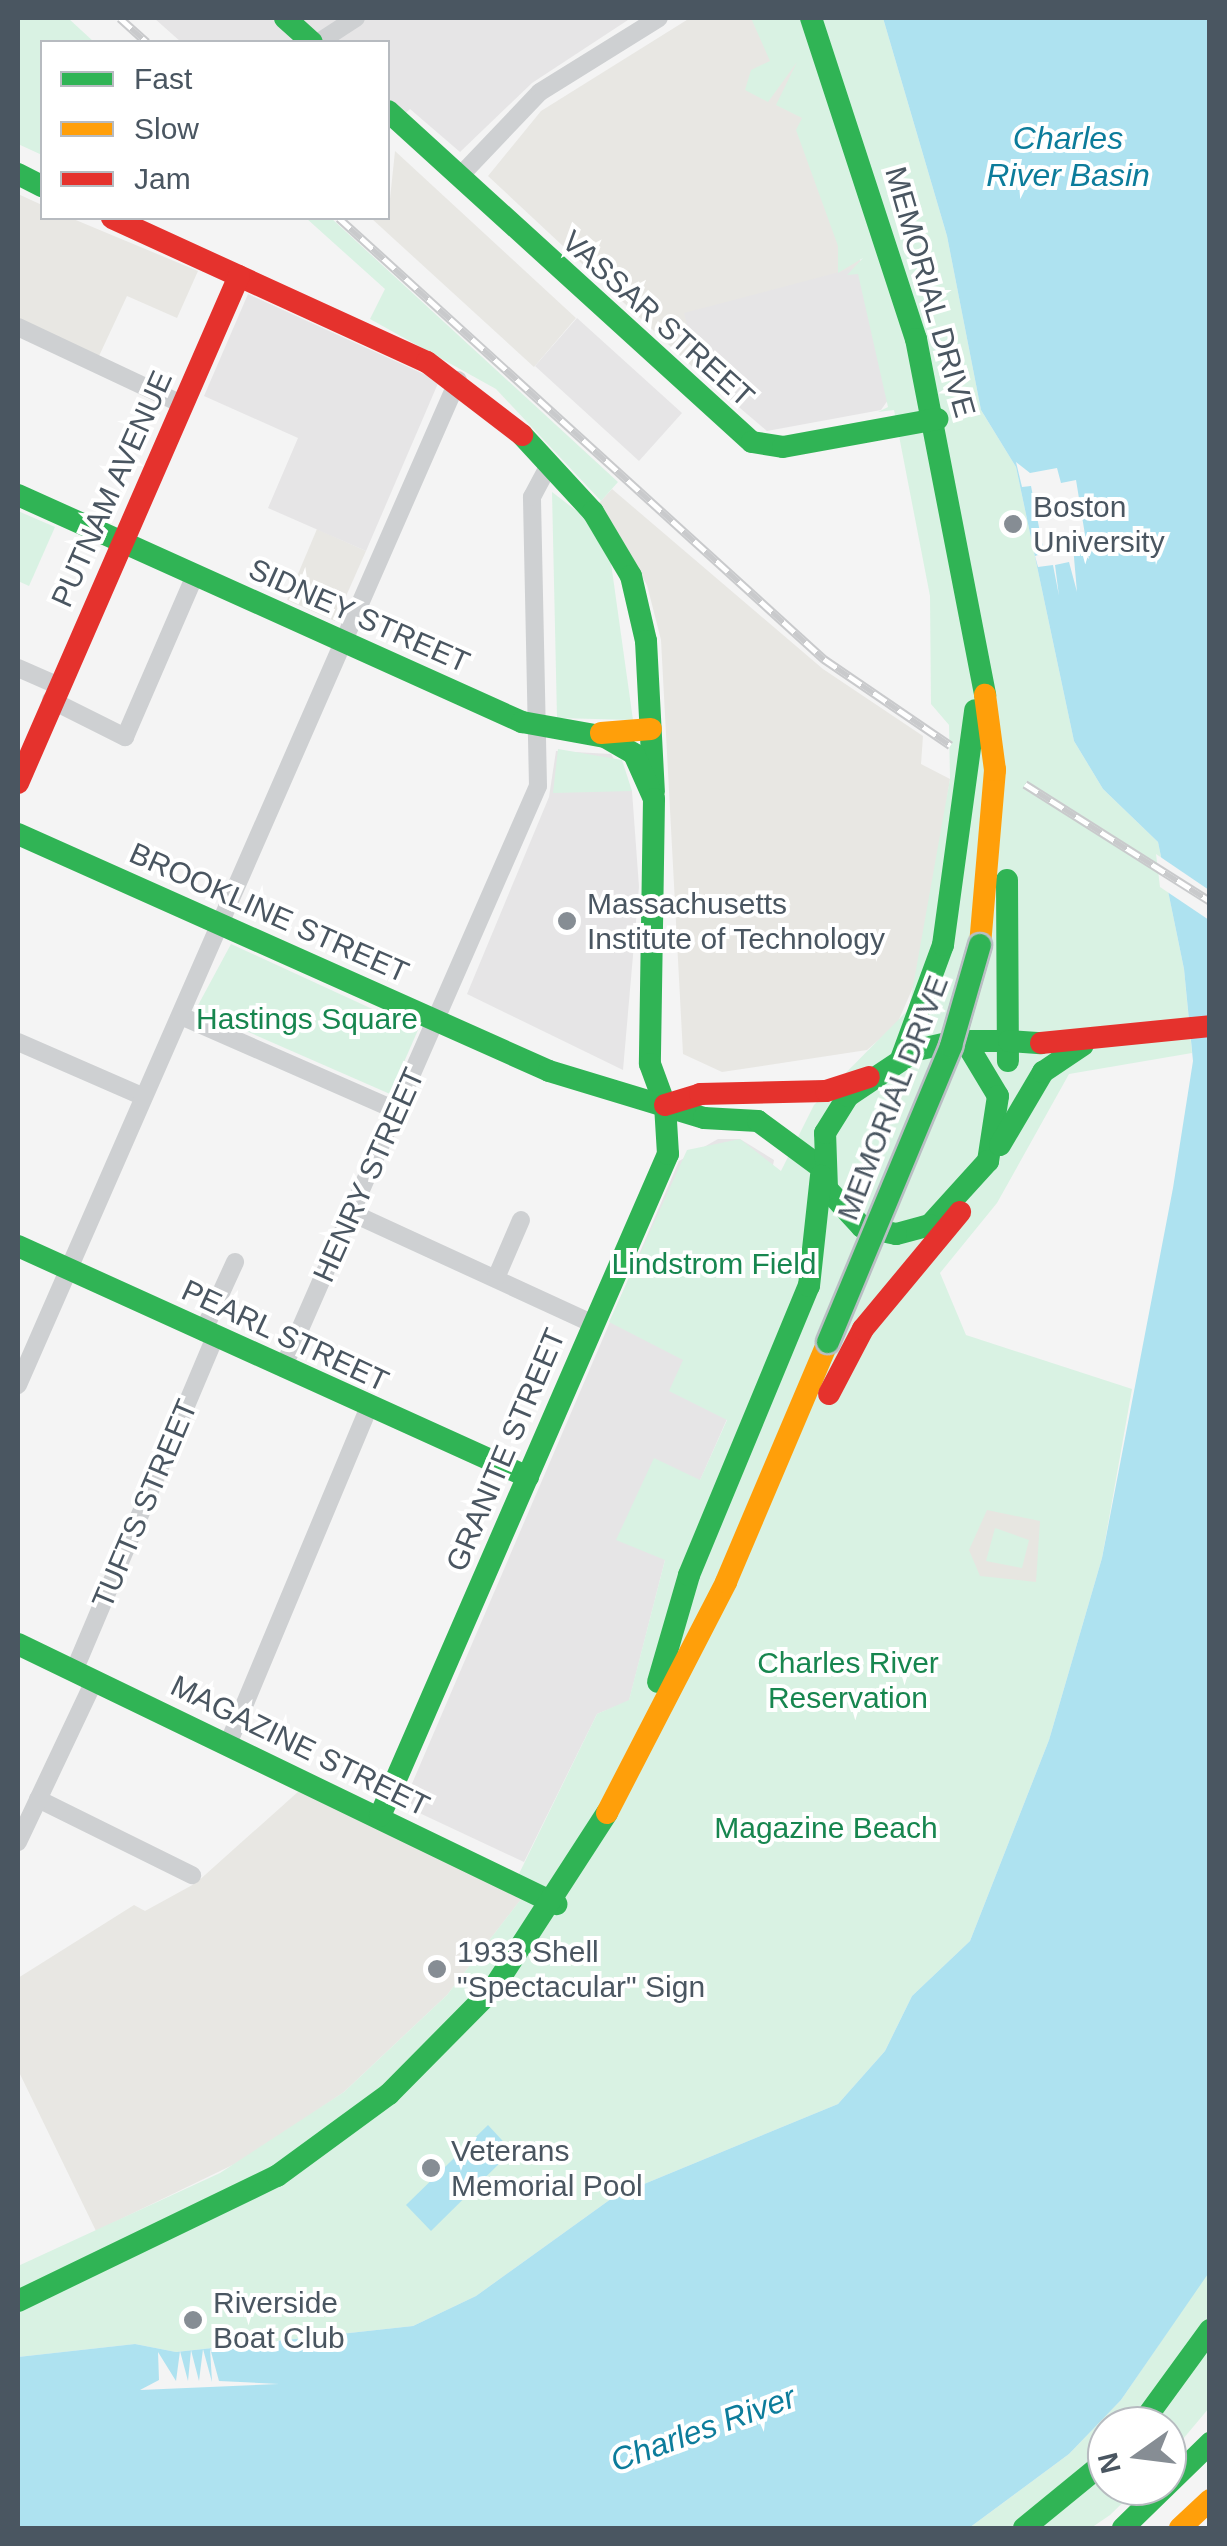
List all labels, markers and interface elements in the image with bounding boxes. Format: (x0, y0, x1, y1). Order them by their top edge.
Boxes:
legend (40, 40, 390, 220)
text: Fast (134, 62, 192, 95)
text: Slow (134, 112, 199, 145)
water label: Charles River Basin (986, 120, 1150, 195)
text: Jam (134, 162, 191, 195)
street label: MEMORIAL DRIVE (877, 162, 983, 422)
street label: VASSAR STREET (554, 223, 762, 415)
street label: PUTNAM AVENUE (43, 365, 181, 613)
place label: Boston University (1033, 489, 1165, 560)
marker: Boston University (1002, 513, 1024, 535)
street label: SIDNEY STREET (243, 551, 475, 681)
street label: BROOKLINE STREET (124, 835, 414, 991)
place label: Massachusetts Institute of Technology (587, 886, 886, 956)
marker: Massachusetts Institute of Technology (556, 910, 578, 932)
street label: MEMORIAL DRIVE (830, 970, 956, 1226)
park label: Hastings Square (196, 1001, 418, 1037)
street label: HENRY STREET (306, 1062, 432, 1288)
park label: Lindstrom Field (611, 1246, 817, 1282)
street label: PEARL STREET (175, 1272, 395, 1400)
street label: GRANITE STREET (439, 1323, 573, 1577)
street label: TUFTS STREET (85, 1394, 205, 1614)
park label: Charles River Reservation (757, 1645, 939, 1716)
street label: MAGAZINE STREET (165, 1668, 435, 1824)
park label: Magazine Beach (714, 1810, 938, 1846)
place label: 1933 Shell "Spectacular" Sign (457, 1934, 705, 2004)
marker: 1933 Shell "Spectacular" Sign (426, 1958, 448, 1980)
place label: Veterans Memorial Pool (451, 2133, 643, 2204)
marker: Veterans Memorial Pool (420, 2157, 442, 2179)
place label: Riverside Boat Club (213, 2285, 345, 2356)
marker: Riverside Boat Club (182, 2309, 204, 2331)
water label: Charles River (605, 2378, 801, 2480)
north arrow (1087, 2406, 1187, 2506)
text: N (1092, 2449, 1127, 2476)

